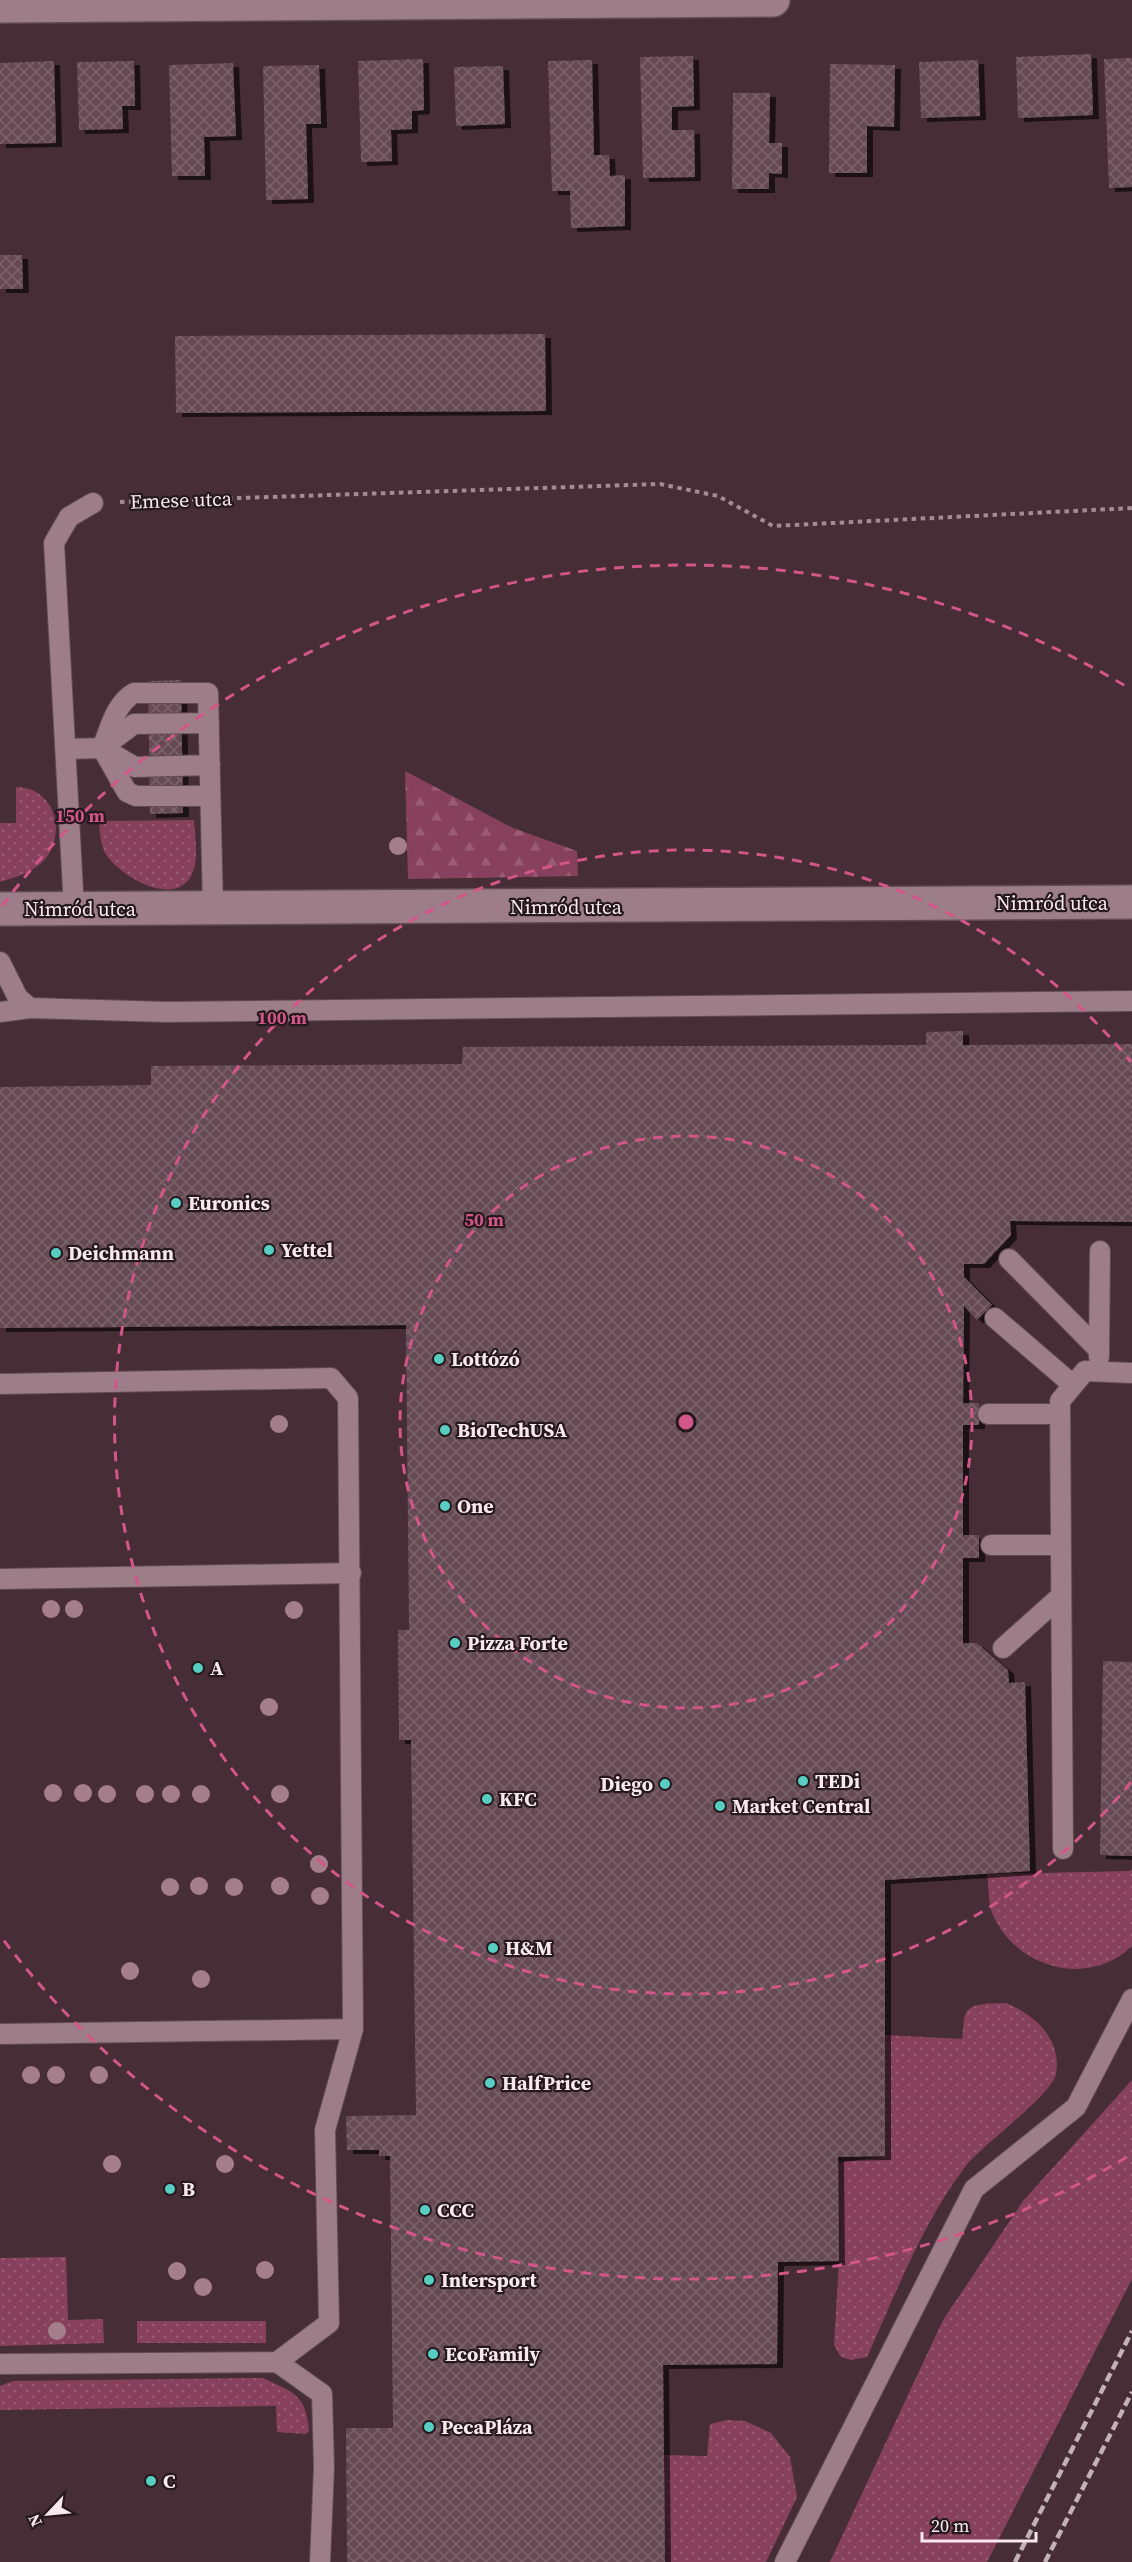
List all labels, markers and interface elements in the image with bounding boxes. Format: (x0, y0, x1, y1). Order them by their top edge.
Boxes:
street label: Emese utca (130, 484, 233, 516)
text: 150 m (55, 803, 105, 828)
street label: Nimród utca (996, 889, 1109, 917)
street label: Nimród utca (510, 893, 623, 921)
street label: Nimród utca (24, 895, 137, 923)
text: 100 m (257, 1005, 307, 1030)
place label: Euronics (188, 1189, 270, 1217)
marker: Euronics (169, 1196, 183, 1210)
text: 50 m (464, 1207, 504, 1232)
place label: Yettel (281, 1236, 333, 1264)
place label: Deichmann (68, 1239, 174, 1267)
marker: Yettel (262, 1243, 276, 1257)
marker: Deichmann (49, 1246, 63, 1260)
place label: Lottózó (451, 1345, 520, 1373)
marker: Lottózó (432, 1352, 446, 1366)
centre of rings (676, 1412, 696, 1432)
place label: BioTechUSA (457, 1416, 568, 1444)
marker: BioTechUSA (438, 1423, 452, 1437)
place label: One (457, 1492, 494, 1520)
marker: One (438, 1499, 452, 1513)
place label: Pizza Forte (467, 1629, 568, 1657)
marker: Pizza Forte (448, 1636, 462, 1650)
place label: A (210, 1654, 224, 1682)
marker: A (191, 1661, 205, 1675)
place label: TEDi (815, 1767, 860, 1795)
place label: Diego (600, 1770, 653, 1798)
marker: TEDi (796, 1774, 810, 1788)
marker: Diego (658, 1777, 672, 1791)
place label: KFC (499, 1785, 537, 1813)
marker: KFC (480, 1792, 494, 1806)
place label: Market Central (732, 1792, 870, 1820)
marker: Market Central (713, 1799, 727, 1813)
place label: H&M (505, 1934, 553, 1962)
marker: H&M (486, 1941, 500, 1955)
place label: HalfPrice (502, 2069, 591, 2097)
marker: HalfPrice (483, 2076, 497, 2090)
place label: B (182, 2175, 195, 2203)
marker: B (163, 2182, 177, 2196)
place label: CCC (437, 2196, 474, 2224)
marker: CCC (418, 2203, 432, 2217)
place label: Intersport (441, 2266, 538, 2294)
marker: Intersport (422, 2273, 436, 2287)
place label: EcoFamily (445, 2340, 541, 2368)
marker: EcoFamily (426, 2347, 440, 2361)
place label: PecaPláza (441, 2413, 533, 2441)
marker: PecaPláza (422, 2420, 436, 2434)
place label: C (163, 2467, 175, 2495)
marker: C (144, 2474, 158, 2488)
north arrow (18, 2484, 78, 2544)
scale bar (922, 2505, 1036, 2543)
text: N (22, 2510, 47, 2531)
text: 20 m (931, 2513, 969, 2538)

